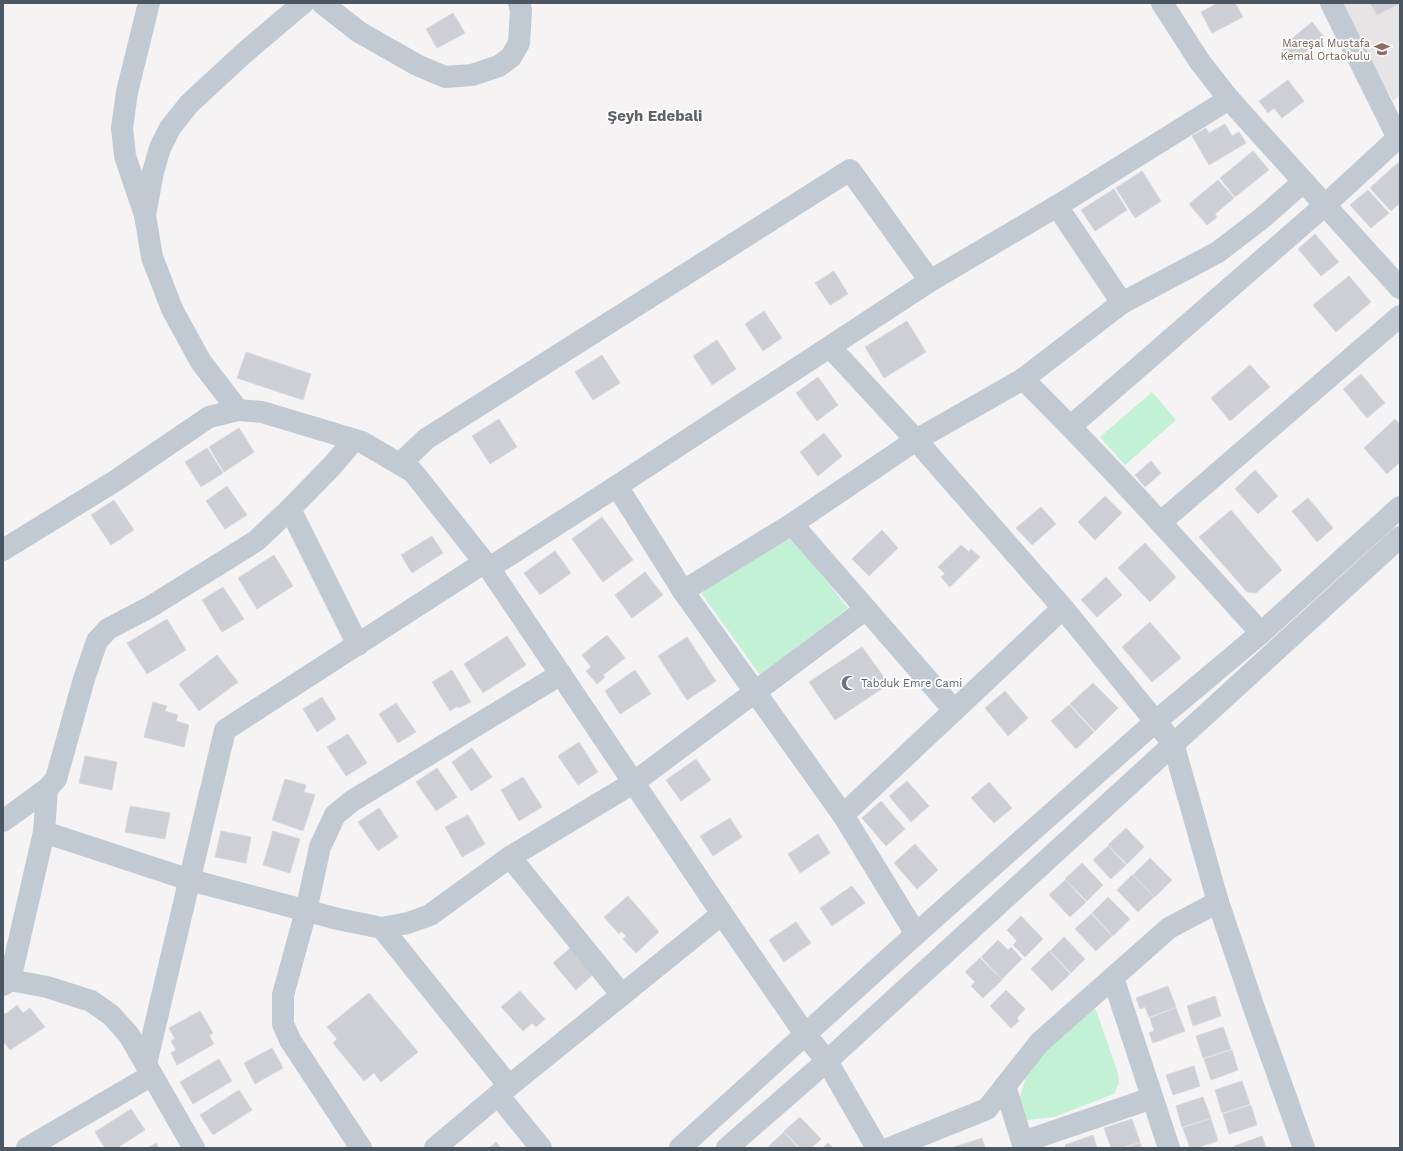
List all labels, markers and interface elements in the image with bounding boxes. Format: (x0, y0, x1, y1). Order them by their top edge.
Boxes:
place label: Mareşal Mustafa Kemal Ortaokulu (1281, 37, 1370, 63)
school or university icon: Mareşal Mustafa Kemal Ortaokulu (1373, 40, 1391, 58)
district label: Şeyh Edebali (608, 107, 702, 125)
mosque icon: Tabduk Emre Cami (840, 674, 858, 692)
place label: Tabduk Emre Cami (861, 677, 962, 690)

